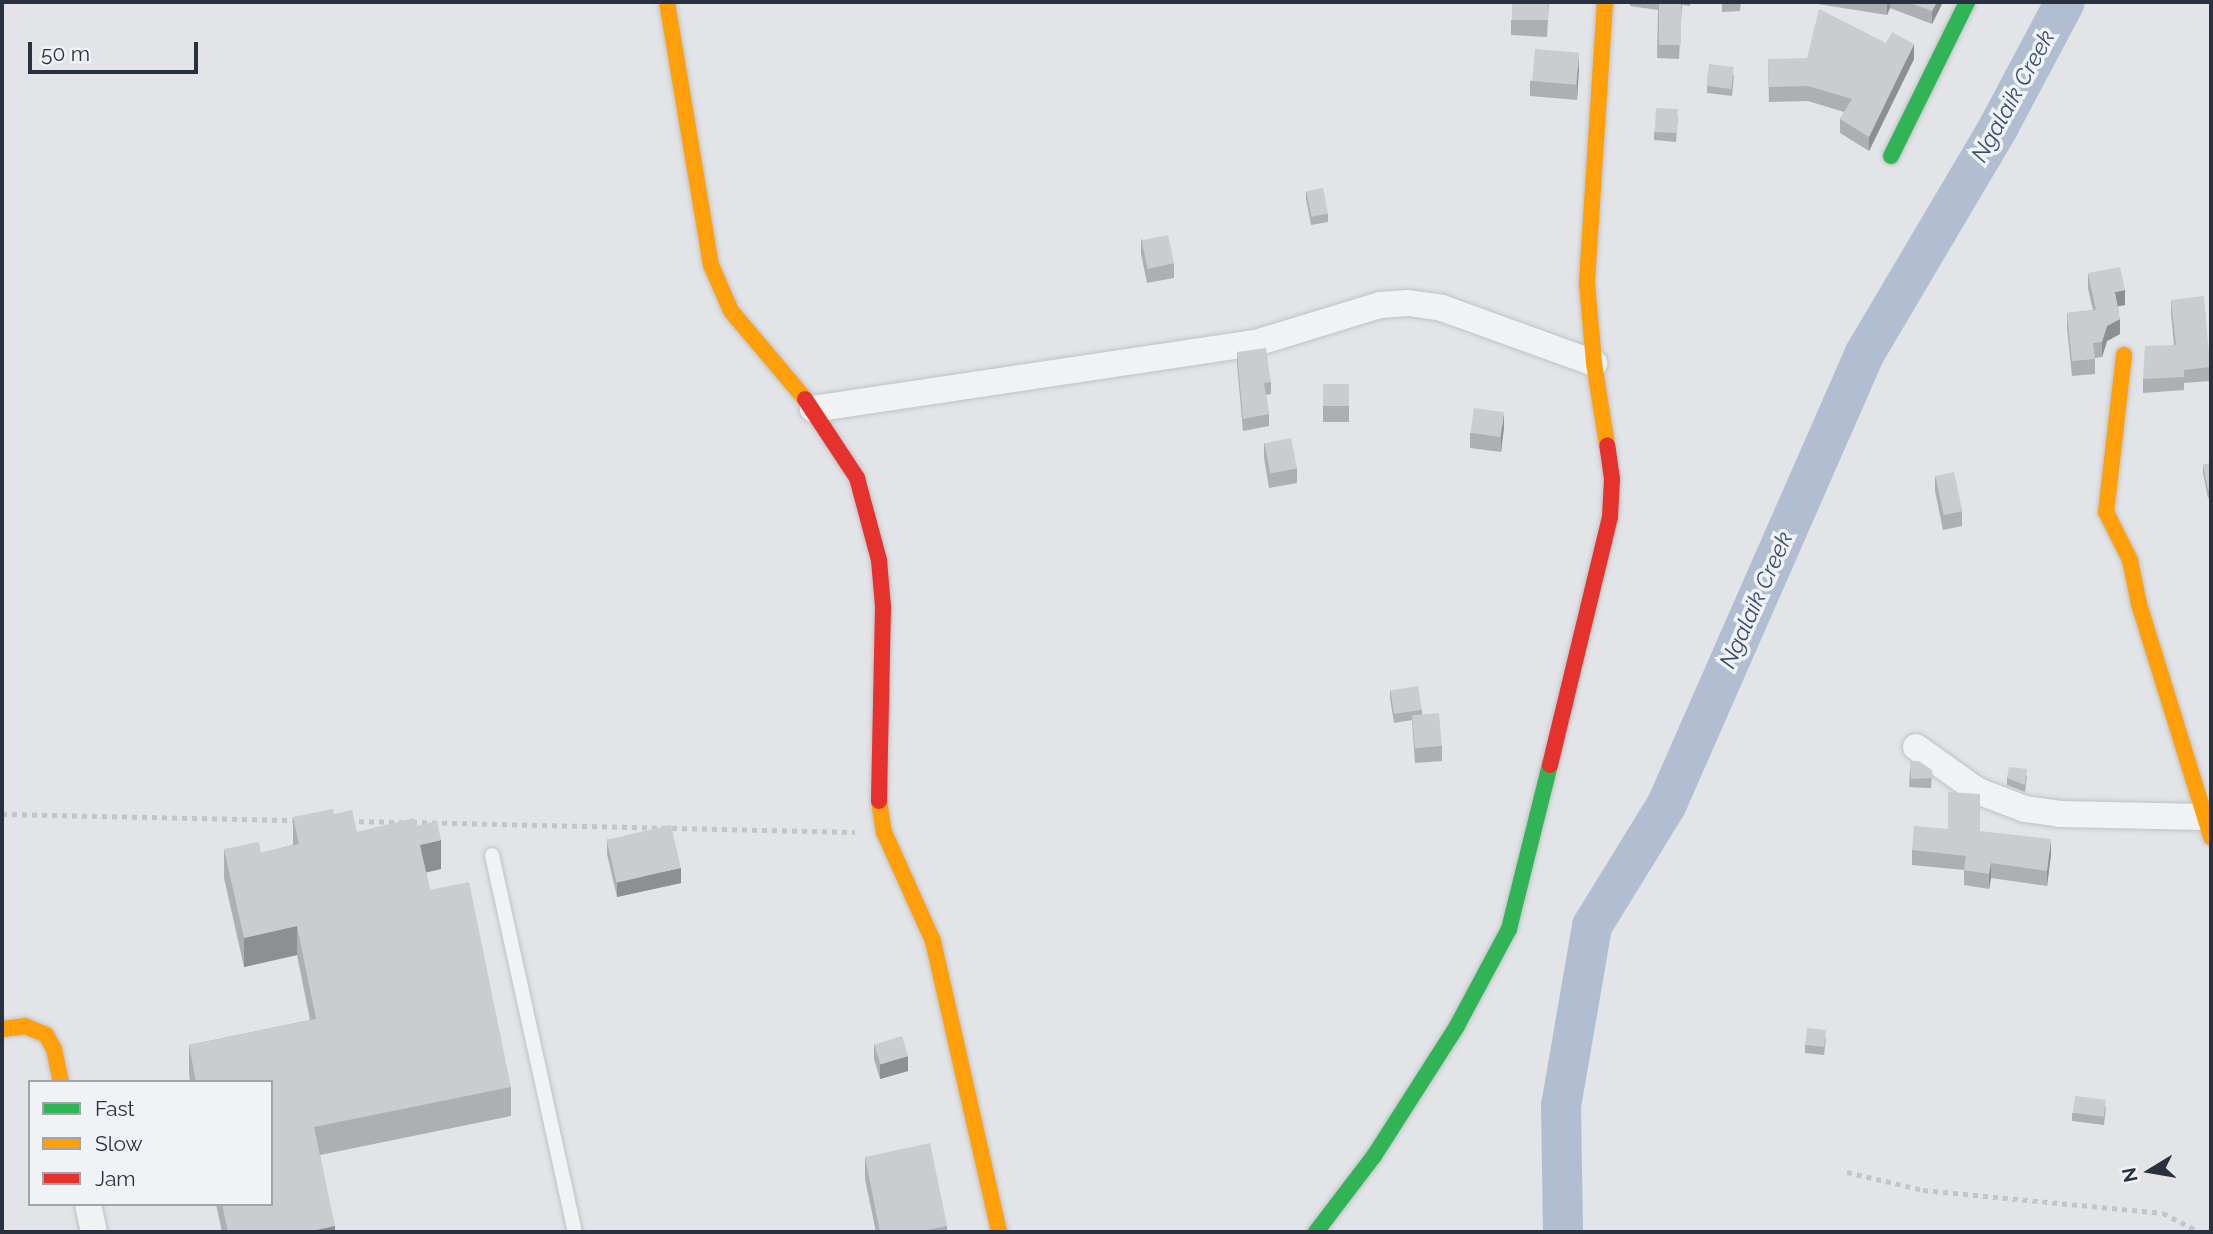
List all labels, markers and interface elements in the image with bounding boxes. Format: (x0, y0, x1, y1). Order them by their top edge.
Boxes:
water label: Ngalaik Creek (1965, 25, 2061, 167)
scale bar (32, 28, 201, 72)
text: 50 m (41, 41, 90, 66)
water label: Ngalaik Creek (1714, 527, 1798, 673)
legend (28, 1080, 273, 1206)
text: Fast (95, 1096, 135, 1121)
text: Slow (95, 1131, 143, 1156)
north arrow (2115, 1136, 2185, 1206)
text: Jam (95, 1166, 136, 1191)
text: N (2117, 1166, 2142, 1184)

